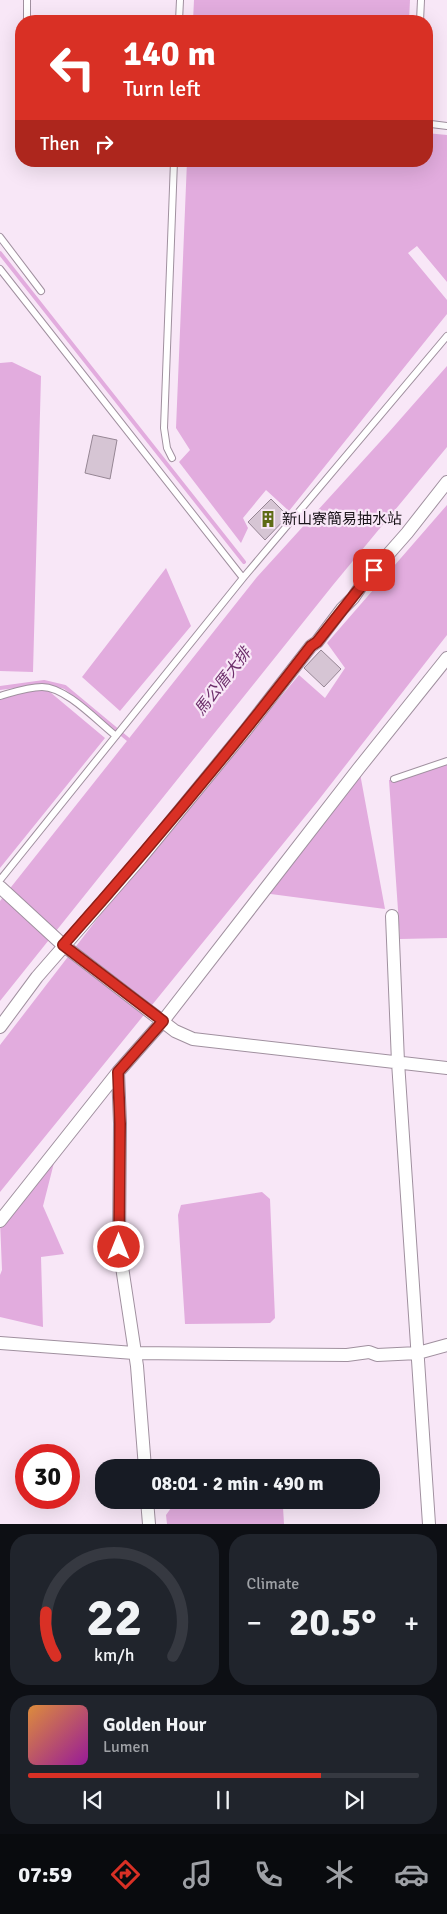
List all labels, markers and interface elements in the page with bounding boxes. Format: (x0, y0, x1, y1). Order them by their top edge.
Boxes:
text: 140 m (123, 32, 216, 75)
icon: left (40, 35, 105, 100)
text: Turn left (123, 75, 201, 102)
icon: right (90, 130, 118, 158)
text: Then (40, 132, 80, 156)
building icon: 新山寮簡易抽水站 (258, 509, 278, 529)
place label: 新山寮簡易抽水站 (282, 510, 402, 528)
pin (353, 549, 395, 591)
icon: arrive (360, 556, 388, 584)
water label: 馬公厝大排 (190, 642, 257, 719)
position arrow (92, 1220, 144, 1272)
speed limit sign: 30 (15, 1444, 80, 1509)
text: 08:01 · 2 min · 490 m (151, 1472, 324, 1496)
text: Climate (247, 1574, 299, 1594)
text: 22 (86, 1586, 142, 1650)
text: 20.5° (289, 1599, 377, 1646)
text: − (247, 1606, 262, 1640)
text: + (404, 1606, 419, 1640)
text: km/h (94, 1644, 134, 1666)
text: Golden Hour (103, 1713, 206, 1737)
text: Lumen (103, 1737, 149, 1757)
icon: previous (79, 1786, 107, 1814)
icon: pause (209, 1786, 237, 1814)
icon: next (340, 1786, 368, 1814)
icon: directions (108, 1857, 143, 1892)
icon: music (180, 1857, 215, 1892)
icon: phone (251, 1857, 286, 1892)
icon: climate (322, 1857, 357, 1892)
icon: car (394, 1857, 429, 1892)
text: 07:59 (18, 1861, 72, 1888)

